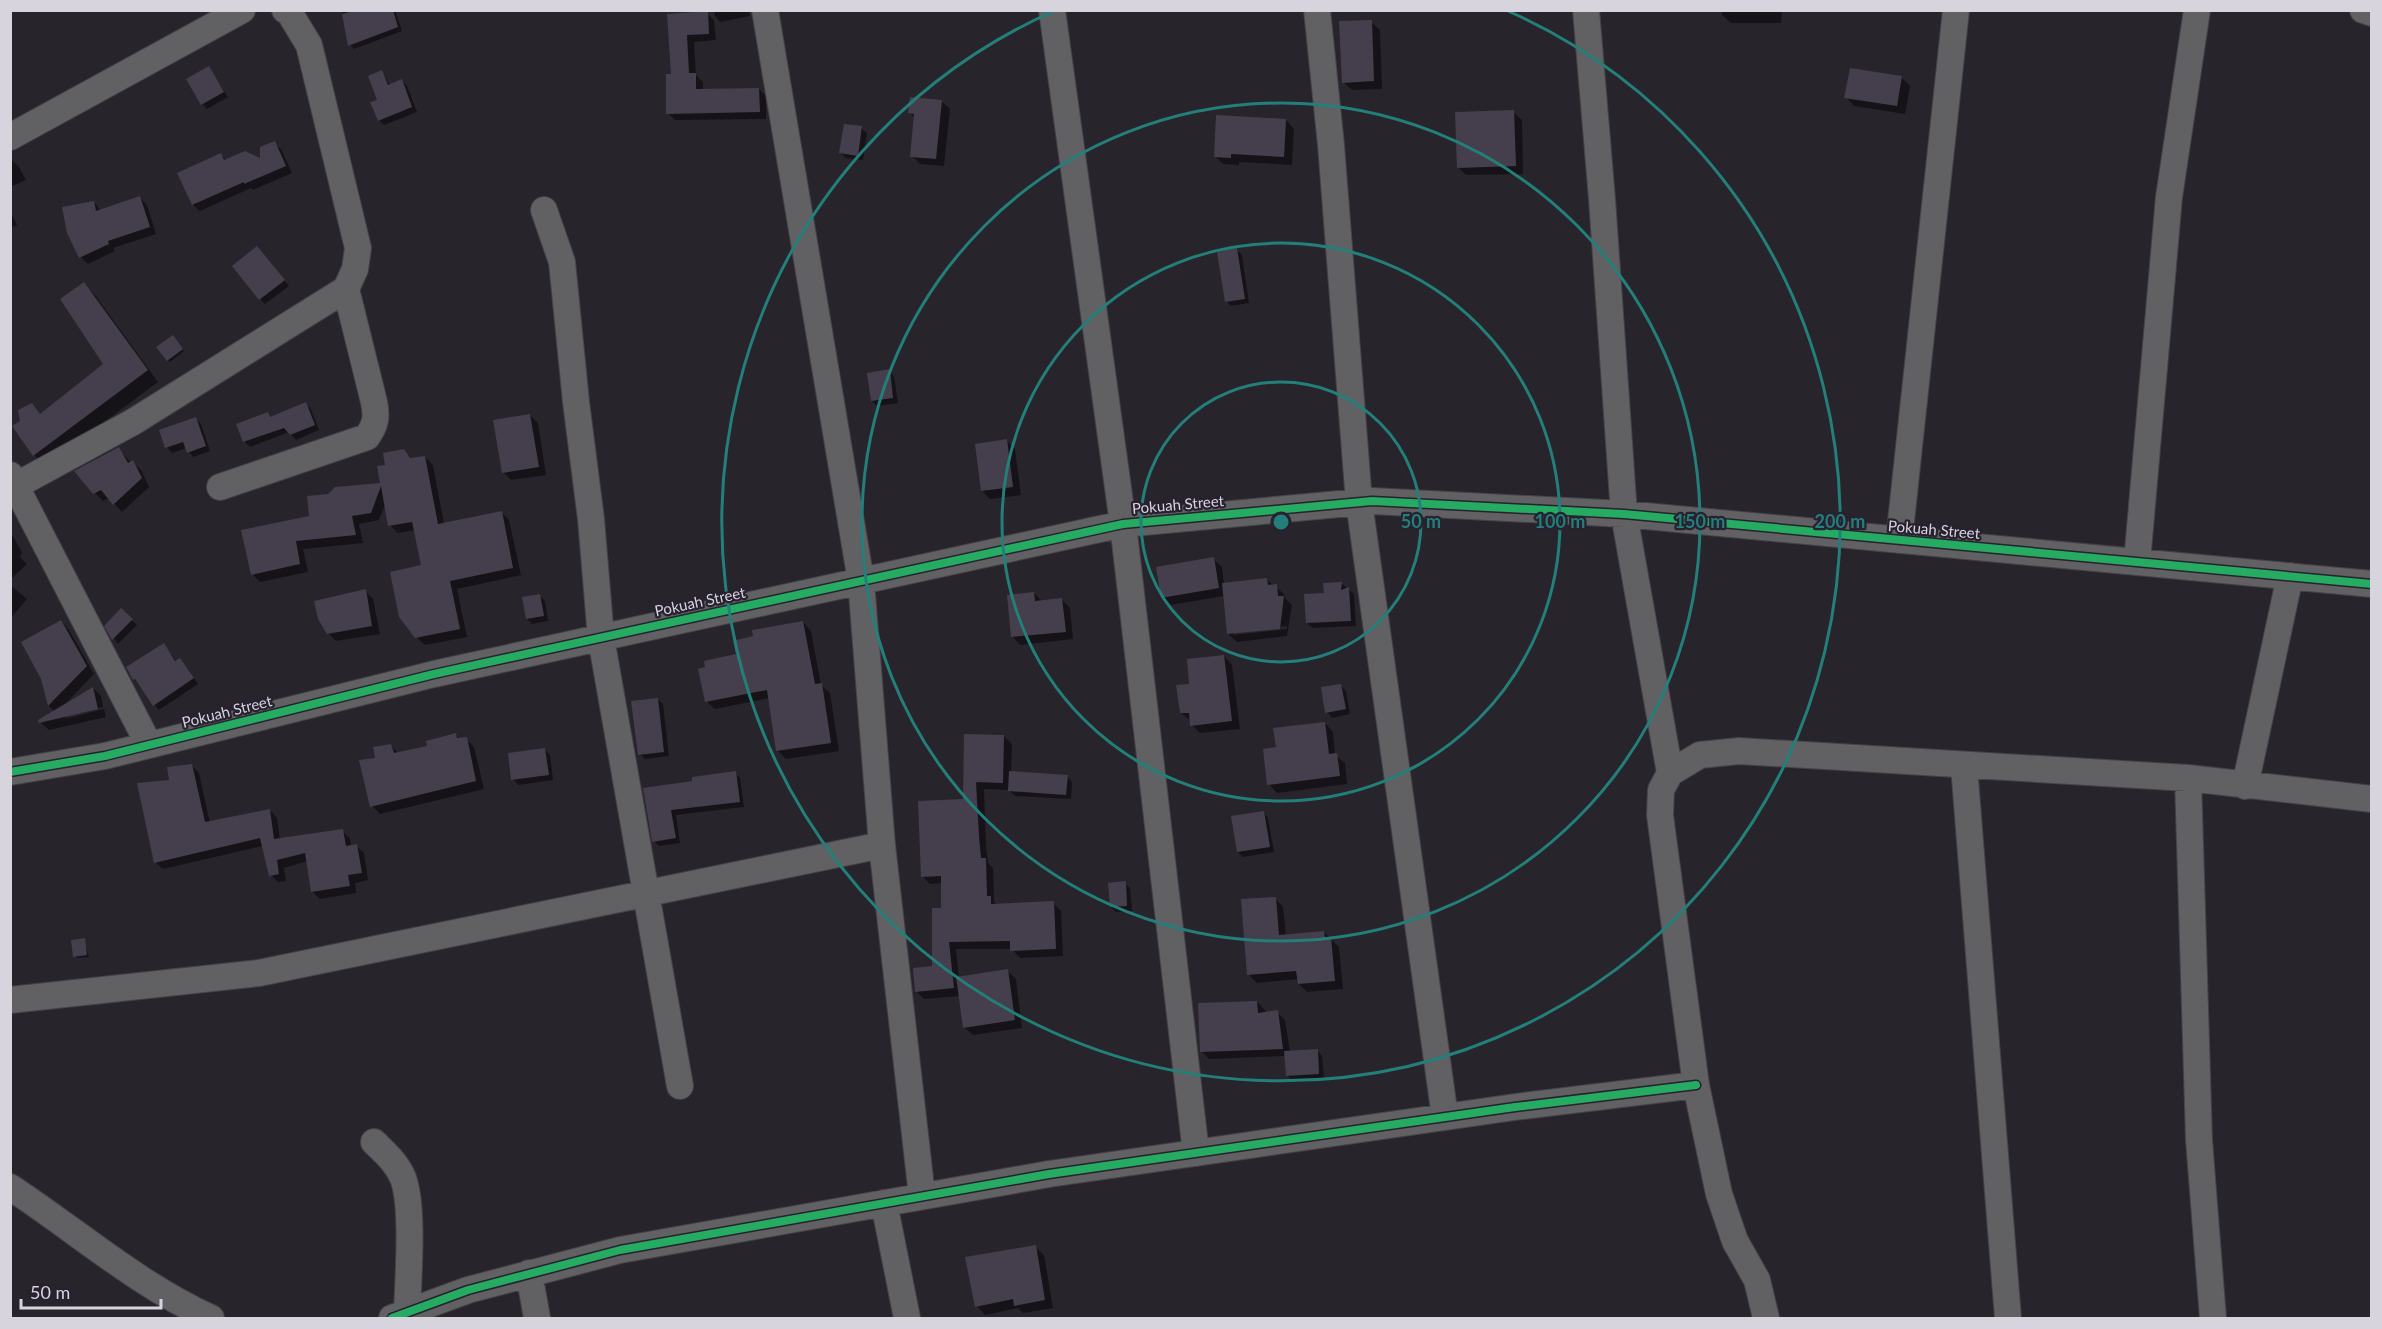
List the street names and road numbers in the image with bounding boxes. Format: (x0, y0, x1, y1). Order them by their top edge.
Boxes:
street label: Pokuah Street (1131, 491, 1225, 517)
street label: Pokuah Street (1887, 516, 1981, 542)
street label: Pokuah Street (653, 582, 747, 619)
street label: Pokuah Street (180, 691, 274, 731)

